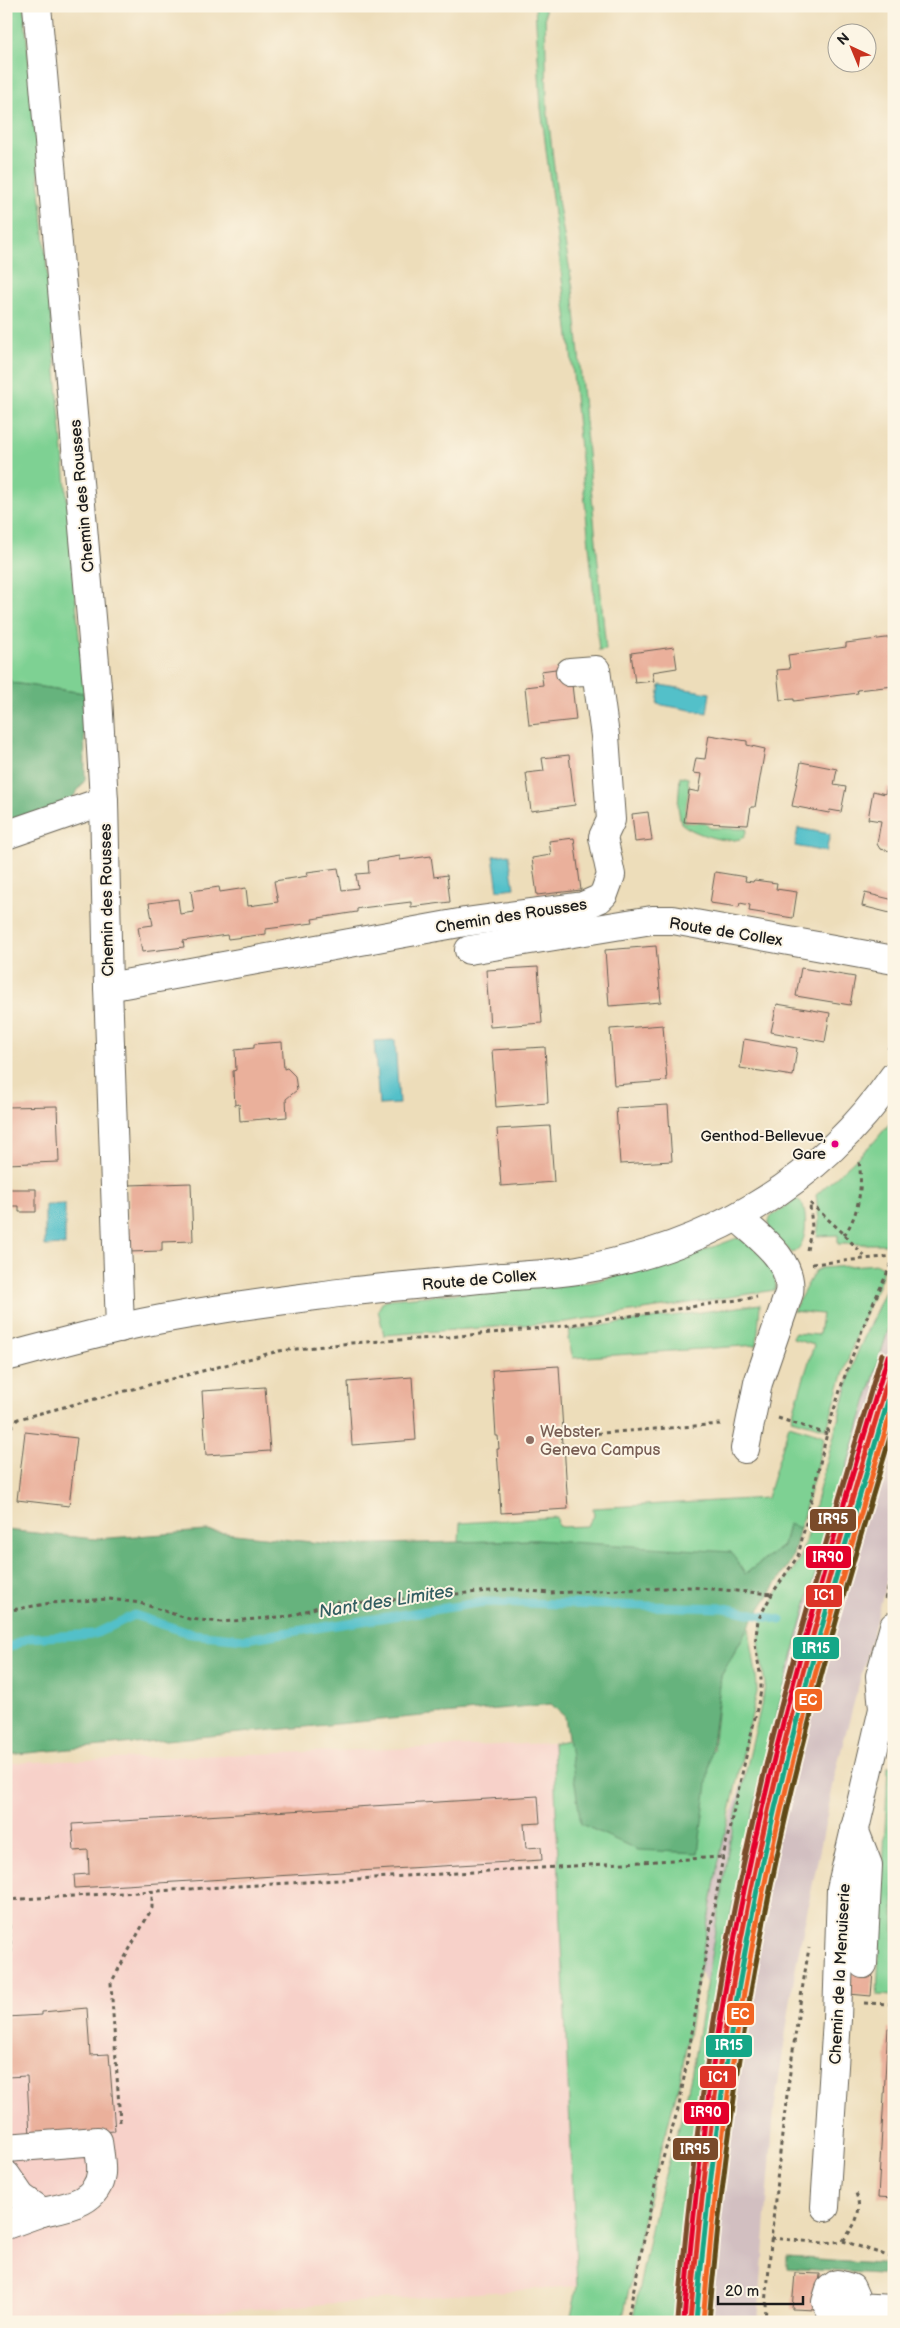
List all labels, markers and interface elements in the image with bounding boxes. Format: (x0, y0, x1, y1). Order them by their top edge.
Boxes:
north arrow (828, 22, 878, 72)
text: N (834, 29, 853, 49)
street label: Chemin des Rousses (66, 419, 99, 573)
street label: Chemin des Rousses (97, 823, 118, 977)
street label: Chemin des Rousses (434, 895, 589, 938)
street label: Route de Collex (668, 914, 784, 951)
place label: Genthod-Bellevue, Gare (700, 1127, 826, 1164)
marker: Genthod-Bellevue, Gare (830, 1139, 840, 1149)
street label: Route de Collex (421, 1266, 538, 1295)
place label: Webster Geneva Campus (540, 1423, 660, 1460)
marker: Webster Geneva Campus (524, 1434, 536, 1446)
line badge: IR95 (809, 1508, 857, 1532)
text: IR95 (818, 1511, 848, 1528)
line badge: IR90 (805, 1545, 852, 1569)
text: IR90 (812, 1549, 844, 1566)
water label: Nant des Limites (317, 1580, 455, 1623)
line badge: IC1 (805, 1584, 843, 1608)
text: IC1 (814, 1587, 834, 1604)
line badge: IR15 (792, 1636, 840, 1660)
text: IR15 (802, 1640, 830, 1657)
line badge: EC (794, 1688, 823, 1712)
text: EC (798, 1692, 818, 1709)
street label: Chemin de la Menuiserie (826, 1883, 855, 2065)
line badge: EC (726, 2002, 755, 2026)
text: EC (730, 2006, 750, 2023)
line badge: IR15 (705, 2034, 753, 2058)
text: IR15 (715, 2037, 743, 2054)
line badge: IC1 (699, 2065, 737, 2089)
text: IC1 (708, 2069, 728, 2086)
line badge: IR90 (683, 2101, 730, 2125)
text: IR90 (690, 2104, 722, 2121)
line badge: IR95 (672, 2137, 719, 2161)
text: IR95 (680, 2141, 710, 2158)
scale bar (718, 2273, 802, 2305)
text: 20 m (725, 2282, 759, 2301)

